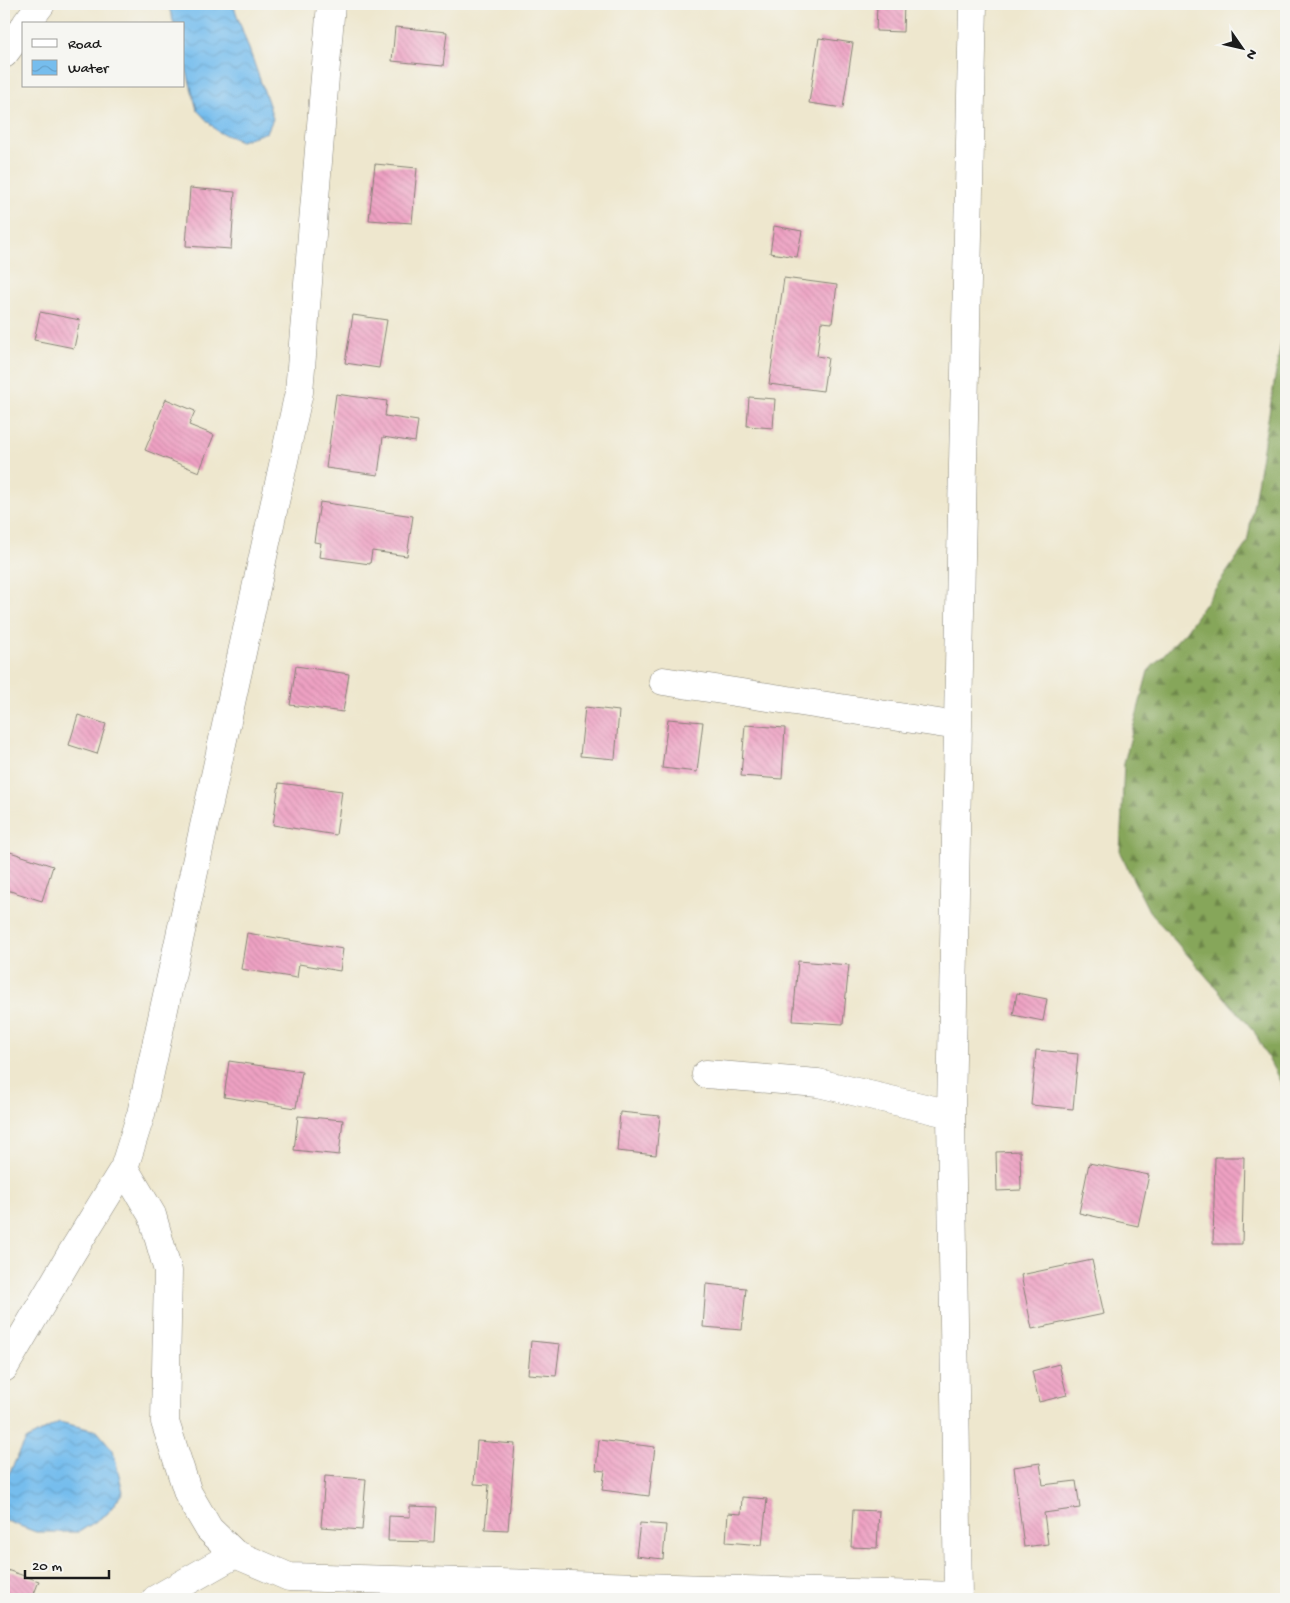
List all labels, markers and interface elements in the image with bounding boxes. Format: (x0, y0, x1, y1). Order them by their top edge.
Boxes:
legend (22, 22, 185, 88)
north arrow (1218, 22, 1268, 72)
text: Road (68, 36, 102, 54)
text: N (1241, 45, 1260, 62)
text: Water (68, 60, 110, 78)
scale bar (25, 1548, 109, 1580)
text: 20 m (32, 1558, 62, 1576)

